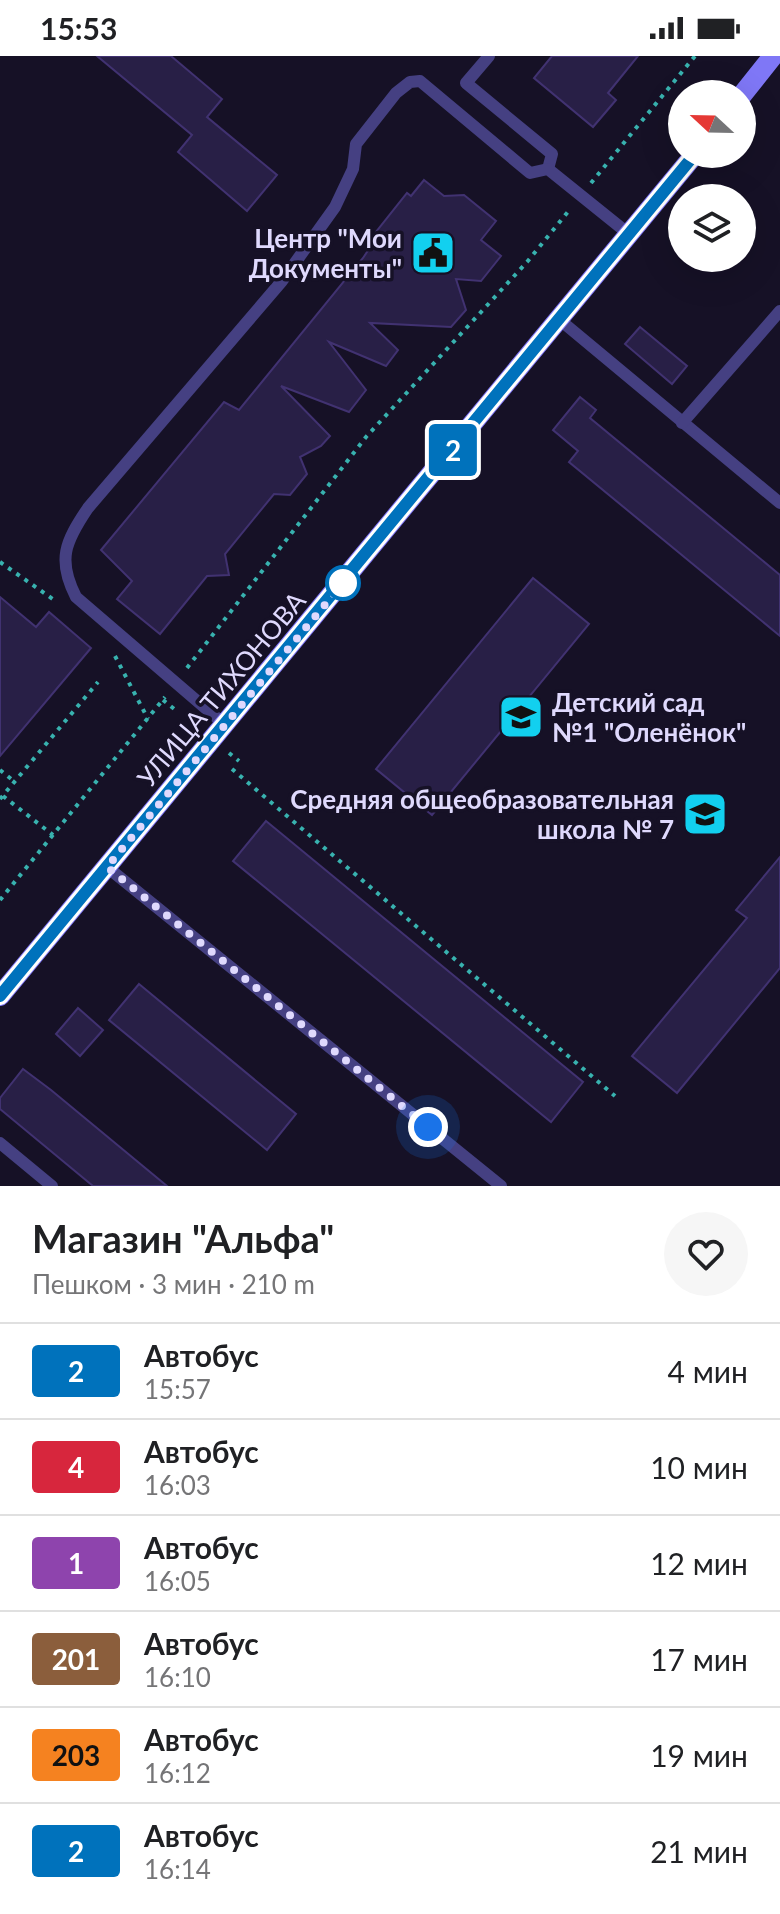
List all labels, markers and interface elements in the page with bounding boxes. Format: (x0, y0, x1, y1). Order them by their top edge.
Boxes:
text: 15:53 (40, 10, 117, 46)
north arrow (668, 80, 756, 168)
map controls (668, 80, 756, 272)
button: layers (668, 184, 756, 272)
place label: Центр "Мои Документы" (249, 222, 402, 284)
public building icon: Центр "Мои Документы" (409, 229, 457, 277)
line badge: 2 (427, 424, 479, 476)
text: 2 (445, 433, 461, 467)
unlabelled marker (326, 566, 360, 600)
street label: УЛИЦА ТИХОНОВА (130, 585, 312, 793)
place label: Детский сад №1 "Оленёнок" (552, 686, 746, 748)
school or university icon: Детский сад №1 "Оленёнок" (497, 693, 545, 741)
place label: Cредняя общеобразовательная школа № 7 (290, 783, 674, 845)
school or university icon: Cредняя общеобразовательная школа № 7 (681, 790, 729, 838)
your location (408, 1107, 448, 1147)
button: heart (664, 1212, 748, 1296)
text: Магазин "Альфа" (32, 1215, 334, 1261)
text: Пешком · 3 мин · 210 m (32, 1268, 315, 1300)
text: Автобус (144, 1337, 259, 1373)
text: 4 мин (668, 1353, 748, 1389)
text: 2 (68, 1354, 84, 1388)
text: 15:57 (144, 1373, 211, 1405)
text: Автобус (144, 1433, 259, 1469)
text: 10 мин (650, 1449, 748, 1485)
text: 4 (68, 1450, 84, 1484)
text: 16:03 (144, 1469, 211, 1501)
text: Автобус (144, 1529, 259, 1565)
text: 12 мин (650, 1545, 748, 1581)
text: 1 (68, 1546, 84, 1580)
text: 16:05 (144, 1565, 211, 1597)
text: Автобус (144, 1625, 259, 1661)
text: 17 мин (650, 1641, 748, 1677)
text: 201 (52, 1642, 100, 1676)
text: 16:10 (144, 1661, 211, 1693)
text: Автобус (144, 1721, 259, 1757)
text: 19 мин (650, 1737, 748, 1773)
text: 203 (52, 1738, 100, 1772)
text: 16:12 (144, 1757, 211, 1789)
text: Автобус (144, 1817, 259, 1853)
text: 21 мин (650, 1833, 748, 1869)
text: 2 (68, 1834, 84, 1868)
text: 16:14 (144, 1853, 211, 1885)

